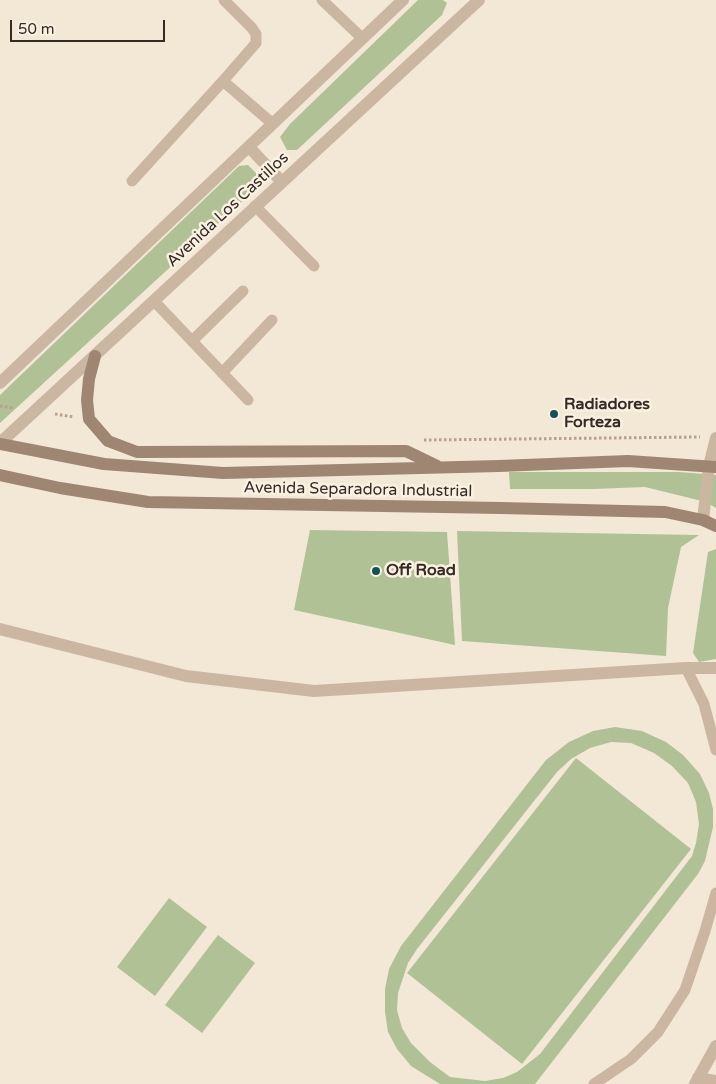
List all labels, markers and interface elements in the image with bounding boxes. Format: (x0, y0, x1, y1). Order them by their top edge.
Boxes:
scale bar (12, 10, 168, 42)
text: 50 m (18, 20, 55, 38)
street label: Avenida Los Castillos (163, 149, 293, 271)
place label: Radiadores Forteza (564, 395, 650, 433)
marker: Radiadores Forteza (548, 408, 560, 420)
street label: Avenida Separadora Industrial (243, 478, 473, 502)
place label: Off Road (386, 561, 456, 581)
marker: Off Road (370, 565, 382, 577)

